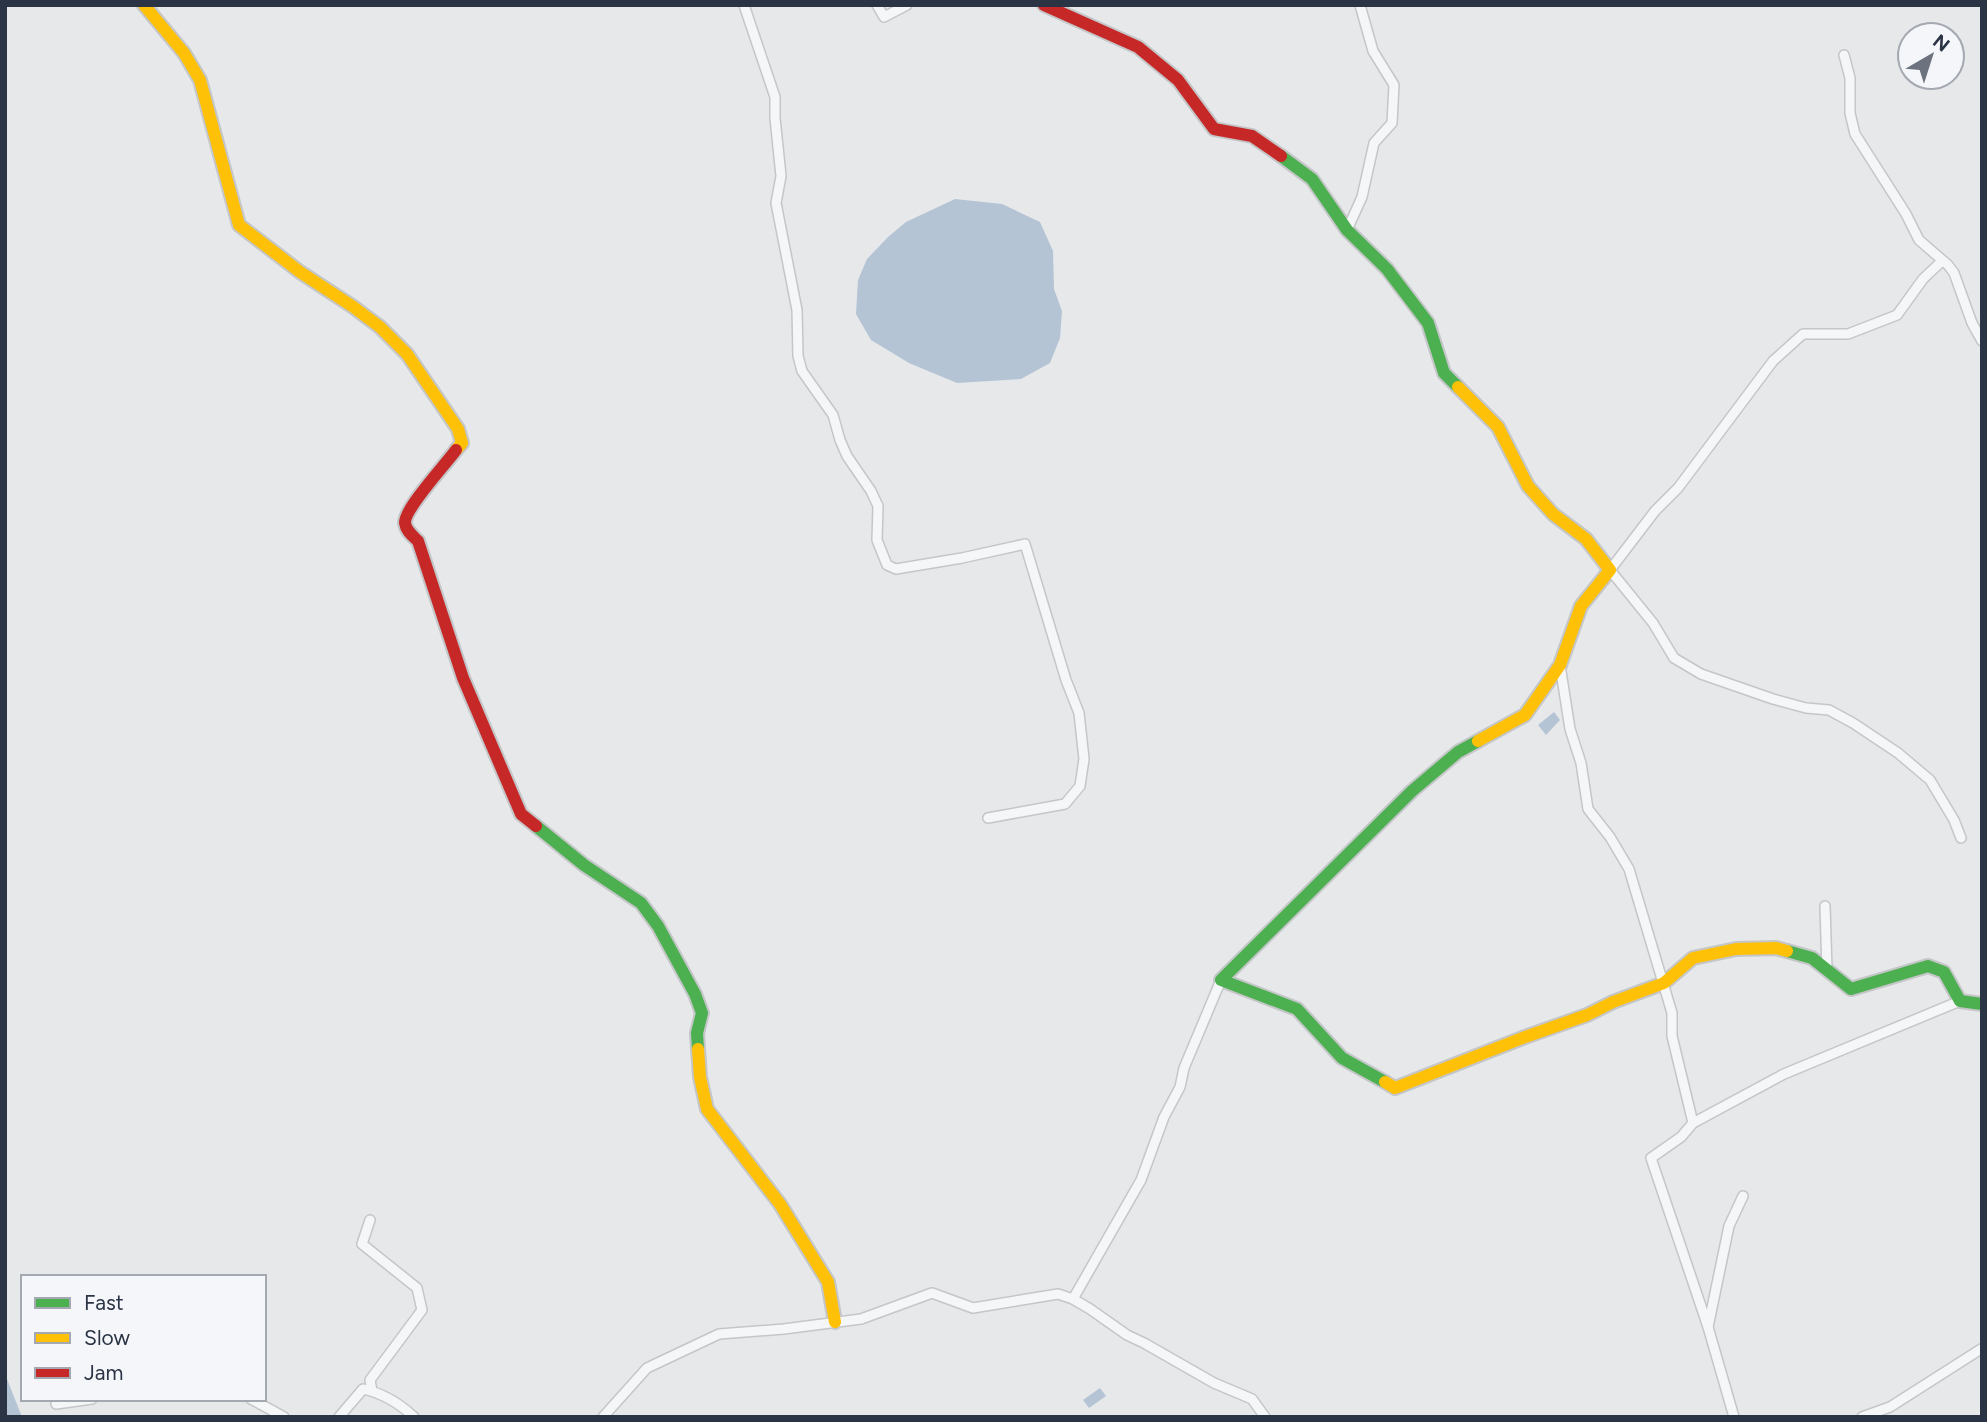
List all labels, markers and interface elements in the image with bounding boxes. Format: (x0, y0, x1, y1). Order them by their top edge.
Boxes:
north arrow (1896, 21, 1966, 91)
text: N (1928, 30, 1954, 57)
legend (21, 1275, 266, 1401)
text: Fast (84, 1290, 124, 1315)
text: Slow (84, 1325, 130, 1350)
text: Jam (84, 1360, 123, 1385)

